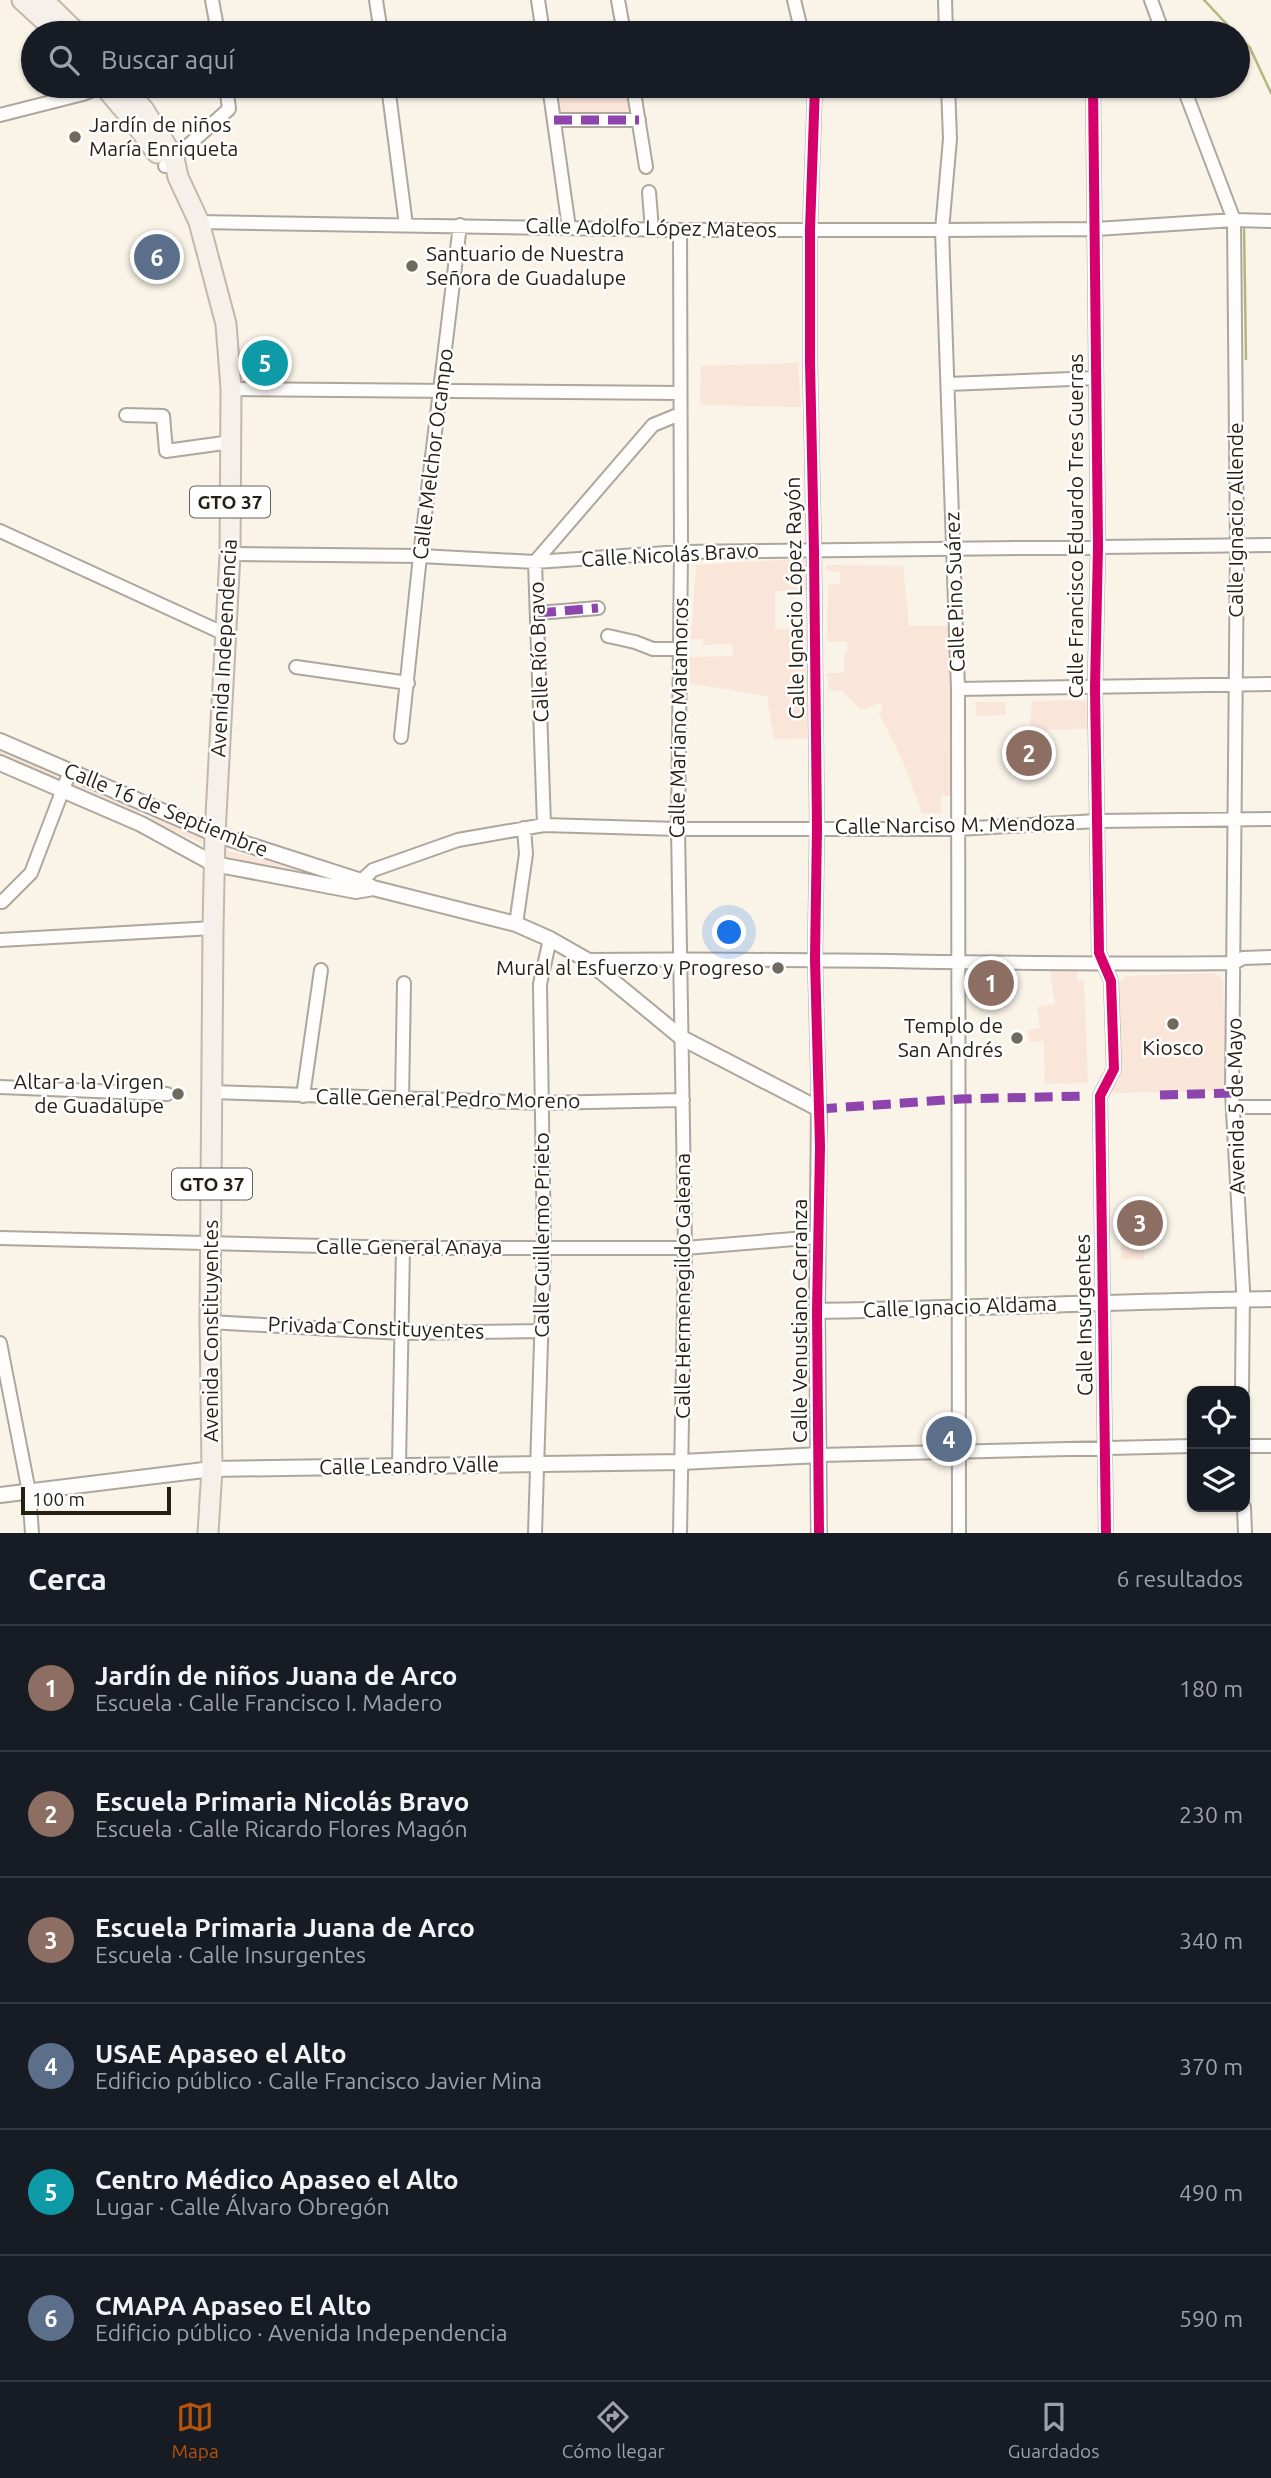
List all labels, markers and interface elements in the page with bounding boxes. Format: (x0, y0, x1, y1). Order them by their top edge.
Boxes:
search box (21, 21, 1250, 98)
icon: search (45, 41, 83, 79)
text: Buscar aquí (101, 45, 235, 74)
place label: Jardín de niños María Enriqueta (89, 112, 238, 160)
marker: Jardín de niños María Enriqueta (67, 129, 83, 145)
street label: Calle Adolfo López Mateos (525, 213, 777, 241)
pin: 6 (134, 231, 180, 283)
place label: Santuario de Nuestra Señora de Guadalupe (426, 241, 626, 289)
marker: Santuario de Nuestra Señora de Guadalupe (404, 258, 420, 274)
pin: 5 (242, 337, 288, 389)
street label: Calle Melchor Ocampo (407, 347, 457, 561)
street label: Calle Francisco Eduardo Tres Guerras (1063, 354, 1087, 699)
street label: Calle Ignacio Allende (1223, 422, 1247, 618)
street label: Calle Ignacio López Rayón (780, 476, 808, 720)
road number: GTO 37 (190, 486, 270, 517)
street label: Calle Pino Suárez (939, 511, 969, 673)
street label: Calle Nicolás Bravo (580, 537, 759, 571)
street label: Avenida Independencia (205, 538, 241, 758)
street label: Calle Río Bravo (524, 581, 552, 723)
street label: Calle Mariano Matamoros (664, 597, 692, 839)
pin: 2 (1006, 727, 1052, 779)
street label: Calle 16 de Septiembre (61, 757, 272, 861)
street label: Calle Narciso M. Mendoza (834, 810, 1076, 838)
your location (712, 915, 746, 949)
place label: Mural al Esfuerzo y Progreso (496, 955, 764, 979)
pin: 1 (968, 957, 1014, 1009)
marker: Mural al Esfuerzo y Progreso (770, 960, 786, 976)
place label: Templo de San Andrés (898, 1013, 1003, 1061)
marker: Kiosco (1165, 1016, 1181, 1032)
street label: Avenida 5 de Mayo (1221, 1017, 1249, 1195)
marker: Templo de San Andrés (1009, 1030, 1025, 1046)
place label: Kiosco (1142, 1035, 1204, 1059)
place label: Altar a la Virgen de Guadalupe (14, 1069, 164, 1117)
street label: Calle General Pedro Moreno (316, 1084, 581, 1112)
marker: Altar a la Virgen de Guadalupe (170, 1086, 186, 1102)
street label: Calle Guillermo Prieto (529, 1132, 553, 1338)
street label: Calle Hermenegildo Galeana (670, 1153, 694, 1419)
road number: GTO 37 (172, 1168, 252, 1200)
pin: 3 (1117, 1197, 1163, 1249)
street label: Calle Venustiano Carranza (787, 1199, 811, 1443)
street label: Avenida Constituyentes (198, 1220, 222, 1442)
street label: Calle General Anaya (316, 1234, 502, 1258)
street label: Calle Insurgentes (1070, 1234, 1096, 1396)
street label: Calle Ignacio Aldama (862, 1291, 1058, 1321)
street label: Privada Constituyentes (267, 1311, 485, 1343)
map controls (1187, 1386, 1250, 1512)
button: locate (1187, 1386, 1250, 1449)
pin: 4 (926, 1413, 972, 1465)
button: layers (1187, 1449, 1250, 1512)
street label: Calle Leandro Valle (319, 1451, 499, 1479)
scale bar (21, 1484, 172, 1516)
text: 100 m (32, 1488, 85, 1510)
text: Cerca (28, 1562, 107, 1596)
text: 6 resultados (1117, 1566, 1243, 1591)
text: Jardín de niños Juana de Arco (95, 1661, 457, 1690)
text: 1 (45, 1676, 57, 1701)
text: 180 m (1179, 1676, 1243, 1701)
text: Escuela · Calle Francisco I. Madero (95, 1690, 442, 1715)
text: Escuela Primaria Nicolás Bravo (95, 1787, 469, 1816)
text: 2 (45, 1802, 57, 1827)
text: 230 m (1179, 1802, 1243, 1827)
text: Escuela · Calle Ricardo Flores Magón (95, 1816, 468, 1841)
text: Escuela Primaria Juana de Arco (95, 1913, 475, 1942)
text: 3 (45, 1928, 57, 1953)
text: 340 m (1179, 1928, 1243, 1953)
text: Escuela · Calle Insurgentes (95, 1942, 366, 1967)
text: USAE Apaseo el Alto (95, 2039, 347, 2068)
text: 4 (45, 2054, 57, 2079)
text: 370 m (1179, 2054, 1243, 2079)
text: Edificio público · Calle Francisco Javier Mina (95, 2068, 542, 2093)
text: Centro Médico Apaseo el Alto (95, 2165, 459, 2194)
text: 5 (45, 2180, 57, 2205)
text: 490 m (1179, 2180, 1243, 2205)
text: Lugar · Calle Álvaro Obregón (95, 2194, 390, 2219)
text: CMAPA Apaseo El Alto (95, 2291, 371, 2320)
text: 6 (45, 2306, 57, 2331)
text: 590 m (1179, 2306, 1243, 2331)
text: Edificio público · Avenida Independencia (95, 2320, 508, 2345)
tab: Mapa (172, 2398, 219, 2462)
tab: Cómo llegar (562, 2398, 665, 2462)
tab: Guardados (1008, 2398, 1099, 2462)

